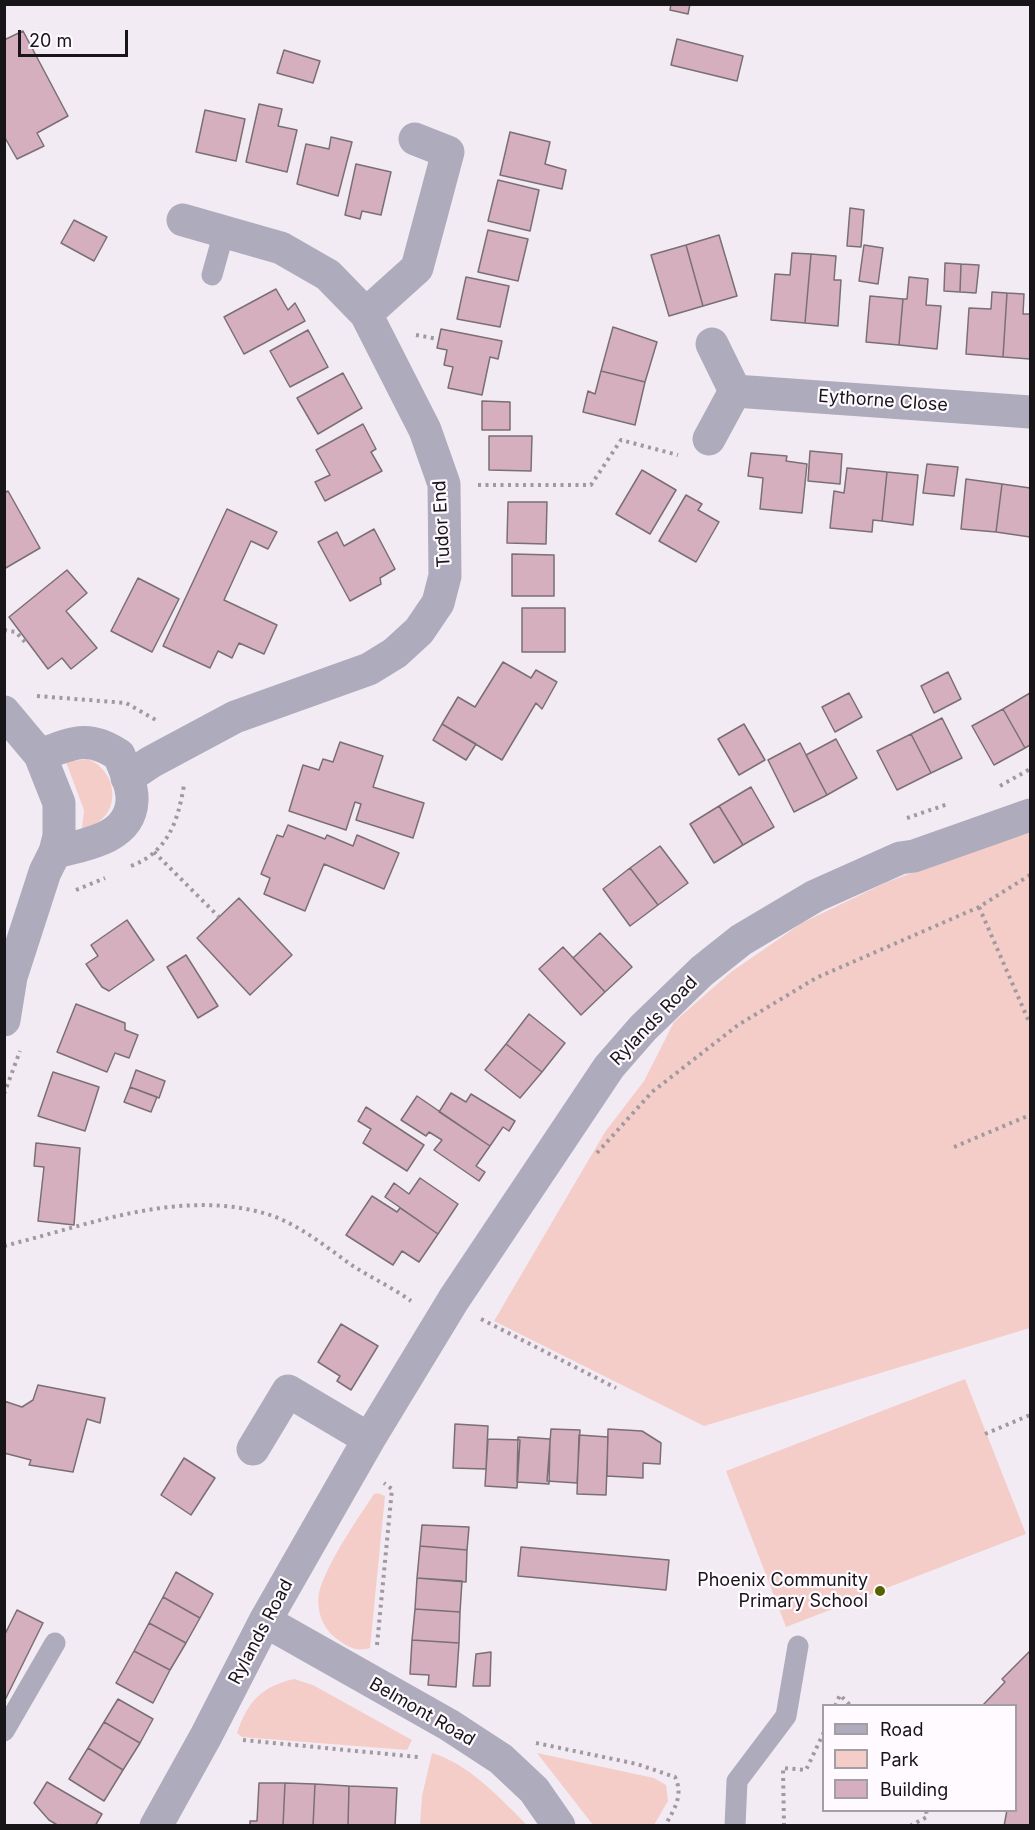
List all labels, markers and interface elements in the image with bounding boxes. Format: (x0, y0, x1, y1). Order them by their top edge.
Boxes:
scale bar (21, 18, 130, 56)
text: 20 m (29, 30, 72, 51)
street label: Eythorne Close (817, 386, 949, 416)
street label: Tudor End (429, 480, 455, 568)
street label: Rylands Road (606, 972, 702, 1070)
place label: Phoenix Community Primary School (697, 1570, 868, 1612)
street label: Rylands Road (224, 1576, 298, 1688)
marker: Phoenix Community Primary School (873, 1584, 887, 1598)
street label: Belmont Road (365, 1673, 479, 1751)
legend (822, 1704, 1017, 1812)
text: Road (880, 1719, 923, 1740)
text: Park (880, 1749, 919, 1770)
text: Building (880, 1779, 948, 1800)

